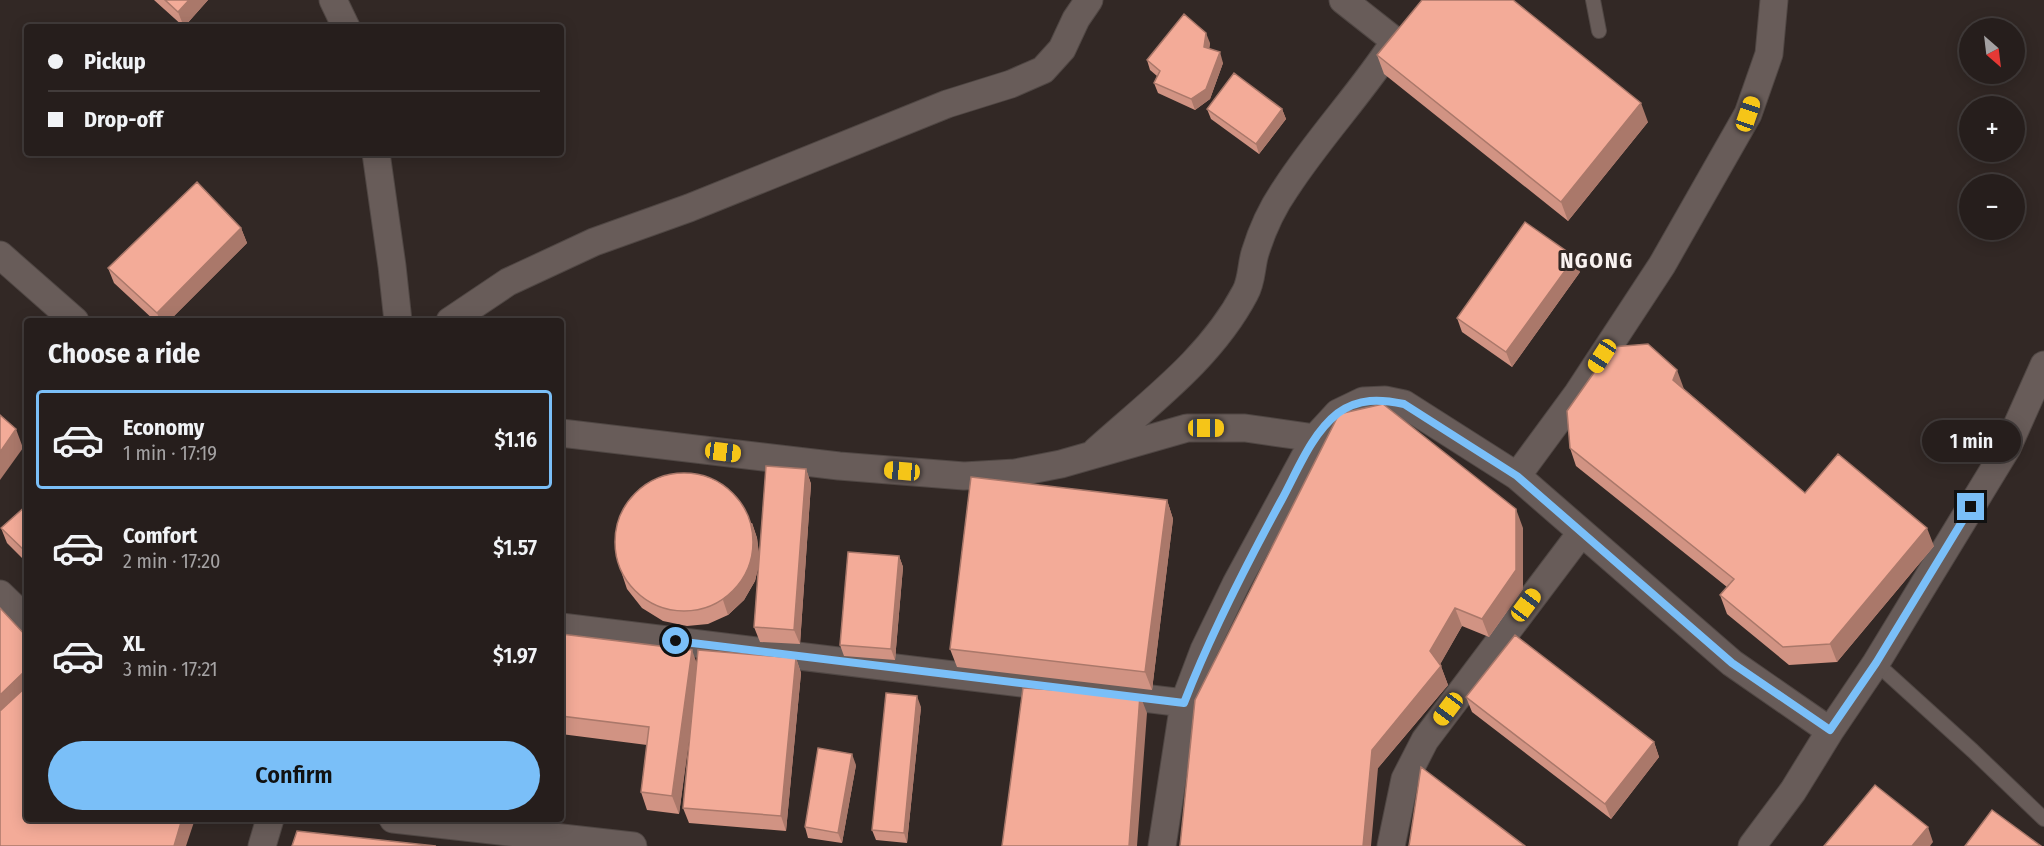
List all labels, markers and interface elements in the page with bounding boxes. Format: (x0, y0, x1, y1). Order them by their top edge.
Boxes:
north arrow (1959, 18, 2025, 84)
map controls (1959, 18, 2025, 240)
text: Pickup (84, 48, 146, 75)
car (1734, 94, 1762, 134)
button: + (1959, 96, 2025, 162)
text: Drop-off (84, 106, 163, 133)
button: − (1959, 174, 2025, 240)
district label: NGONG (1560, 247, 1634, 274)
car (1585, 336, 1619, 376)
text: Choose a ride (48, 338, 200, 370)
icon: car (51, 413, 105, 467)
text: Economy (123, 414, 204, 441)
car (1188, 419, 1224, 437)
callout: 1 min (1922, 420, 2020, 462)
text: $1.16 (494, 426, 537, 453)
text: 1 min (1950, 429, 1993, 453)
text: 1 min · 17:19 (123, 441, 217, 465)
car (704, 441, 742, 463)
car (883, 460, 921, 482)
route end (1957, 493, 1984, 520)
icon: car (51, 521, 105, 575)
text: Comfort (123, 522, 197, 549)
text: $1.57 (493, 534, 537, 561)
text: 2 min · 17:20 (123, 549, 221, 573)
car (1508, 585, 1544, 625)
route start (662, 627, 689, 654)
icon: car (51, 629, 105, 683)
text: XL (123, 630, 145, 657)
text: $1.97 (493, 642, 537, 669)
text: 3 min · 17:21 (123, 657, 218, 681)
car (1430, 689, 1466, 729)
button: Confirm (48, 741, 540, 810)

